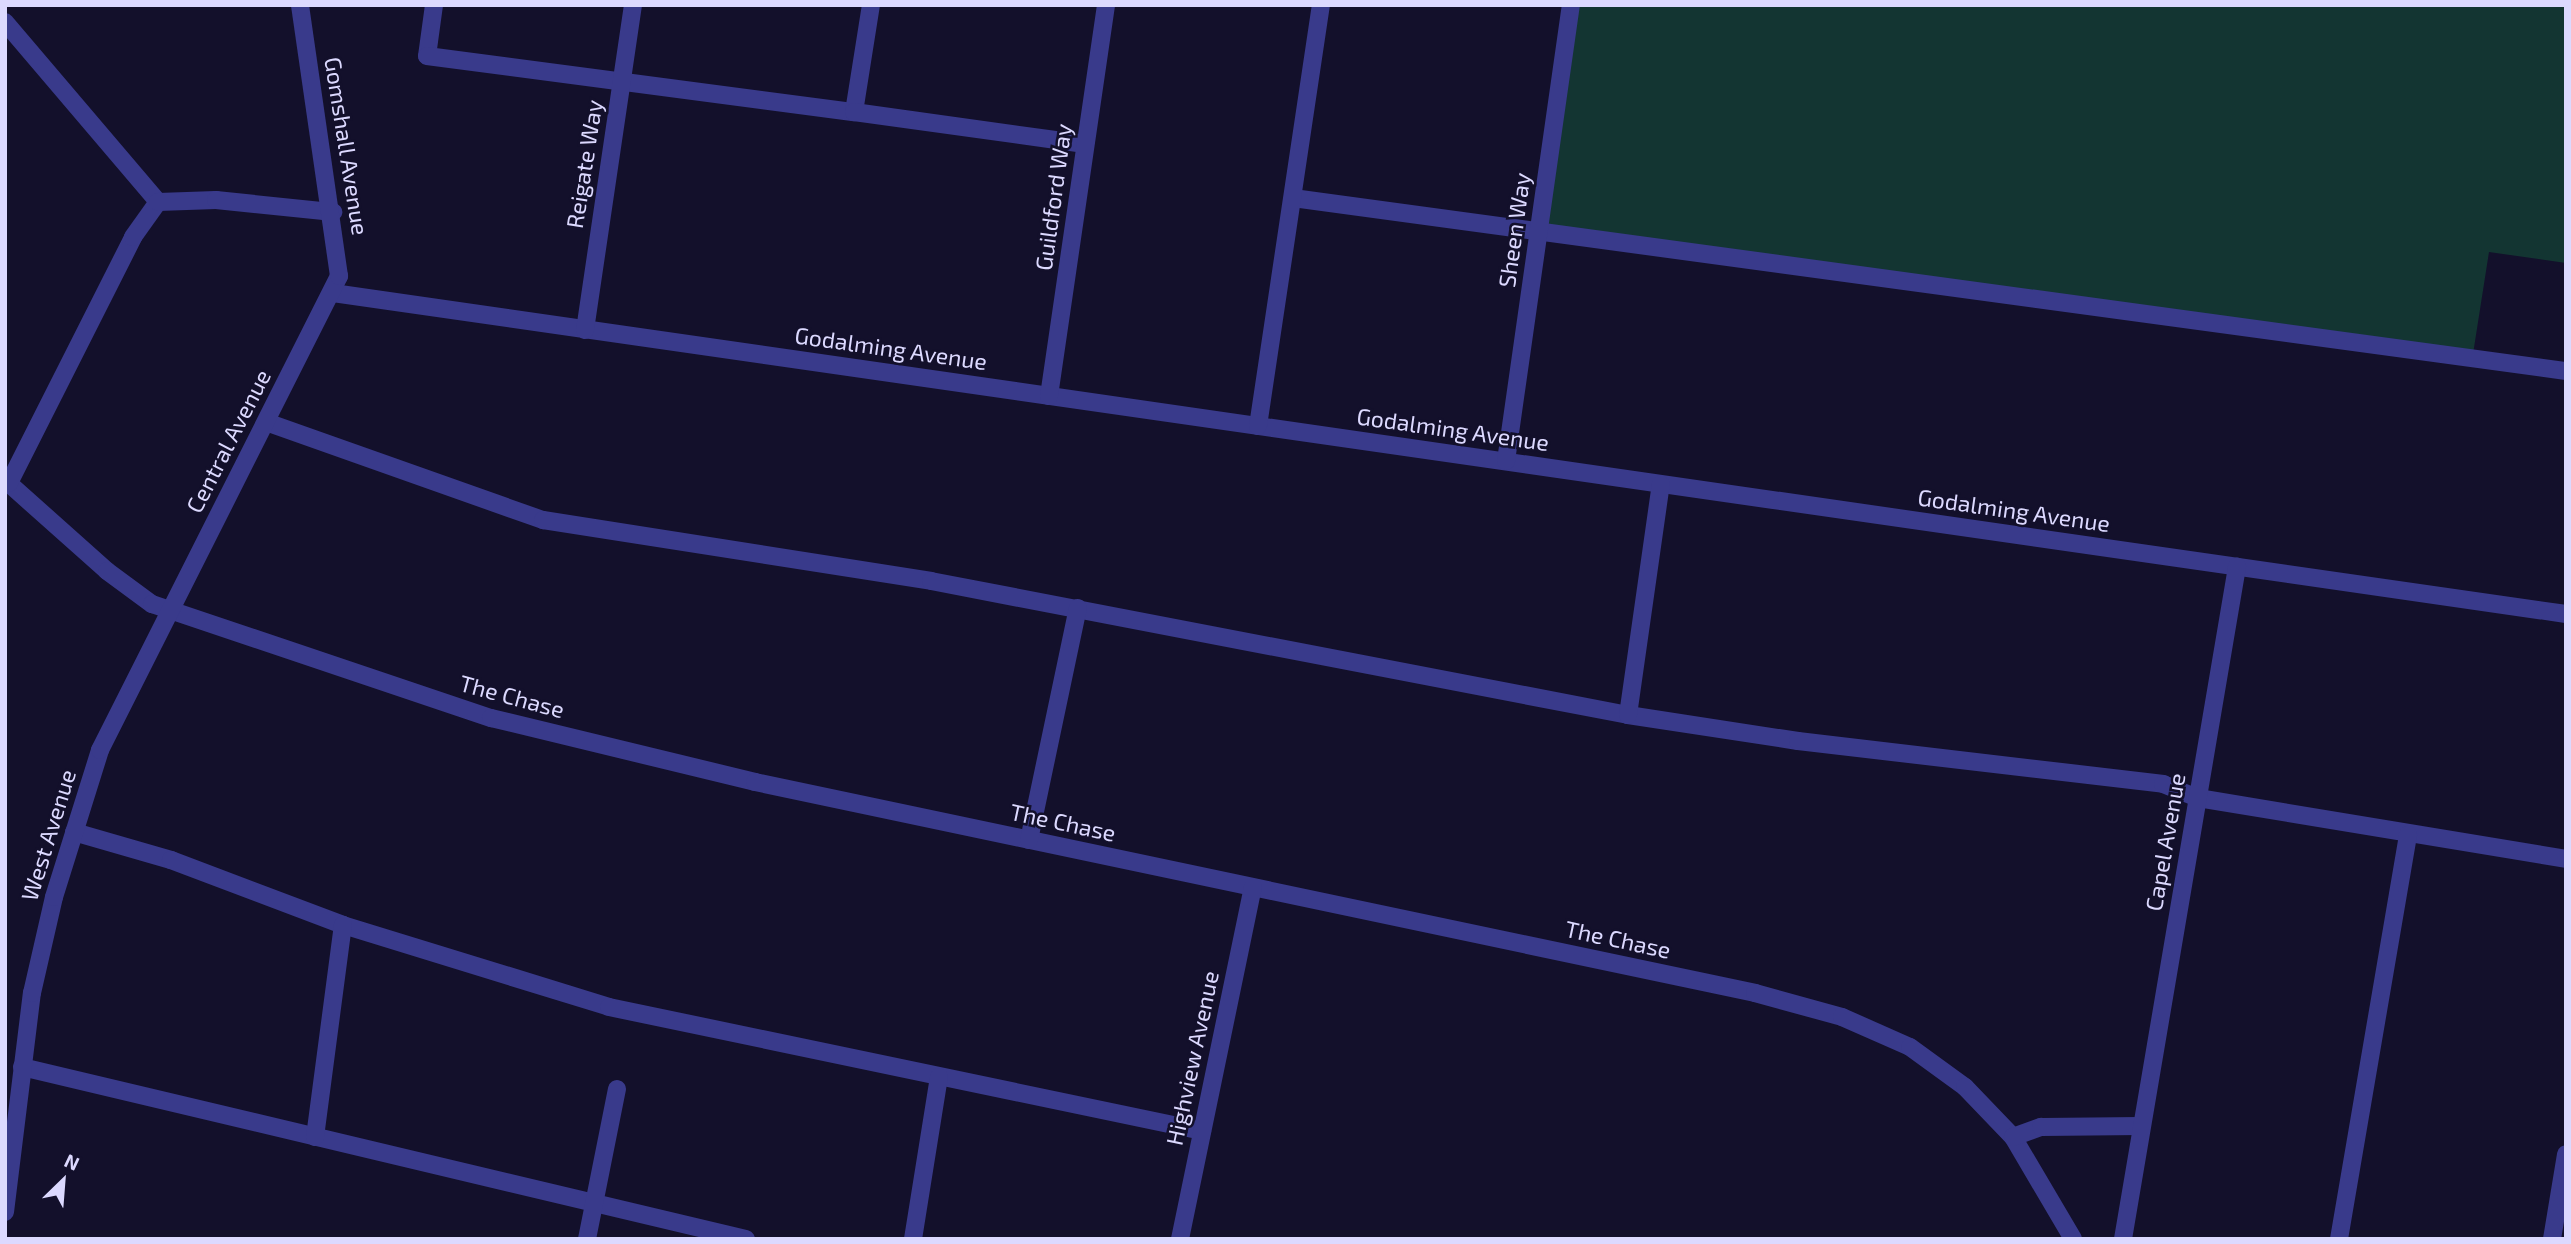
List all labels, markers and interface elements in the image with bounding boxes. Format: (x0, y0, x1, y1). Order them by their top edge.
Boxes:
street label: Gomshall Avenue (319, 54, 375, 238)
street label: Reigate Way (560, 98, 608, 230)
street label: Guildford Way (1029, 122, 1077, 272)
street label: Sheen Way (1492, 171, 1536, 289)
street label: Godalming Avenue (793, 321, 989, 375)
street label: Central Avenue (180, 364, 276, 518)
street label: Godalming Avenue (1355, 402, 1551, 456)
street label: Godalming Avenue (1916, 483, 2112, 537)
street label: The Chase (457, 669, 567, 723)
street label: West Avenue (15, 766, 81, 904)
street label: Capel Avenue (2139, 770, 2191, 914)
street label: The Chase (1008, 797, 1118, 847)
street label: The Chase (1563, 914, 1673, 964)
street label: Highview Avenue (1160, 968, 1224, 1148)
north arrow (28, 1146, 98, 1216)
text: N (61, 1148, 83, 1175)

